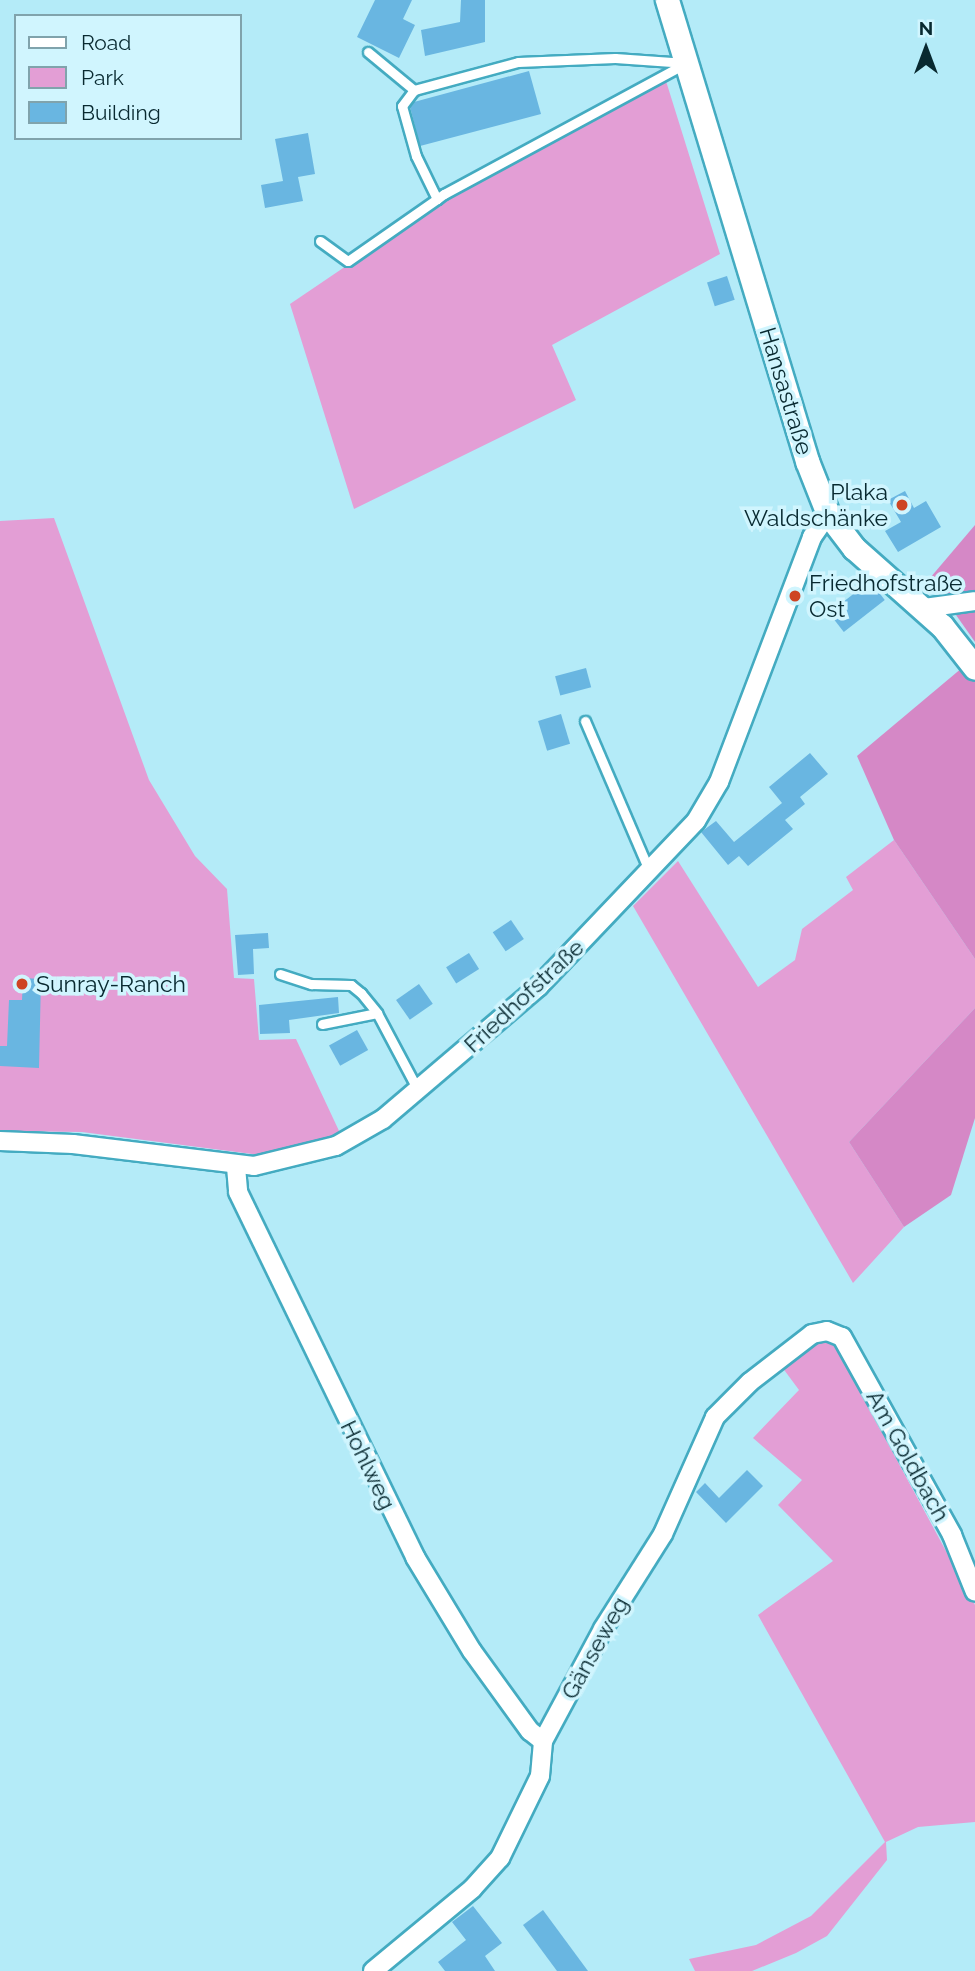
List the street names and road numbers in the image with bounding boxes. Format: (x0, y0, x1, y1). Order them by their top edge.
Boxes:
street label: Hansastraße (754, 324, 818, 458)
street label: Friedhofstraße (458, 934, 590, 1058)
street label: Am Goldbach (861, 1385, 955, 1527)
street label: Hohlweg (335, 1416, 401, 1514)
street label: Gänseweg (556, 1592, 634, 1704)

